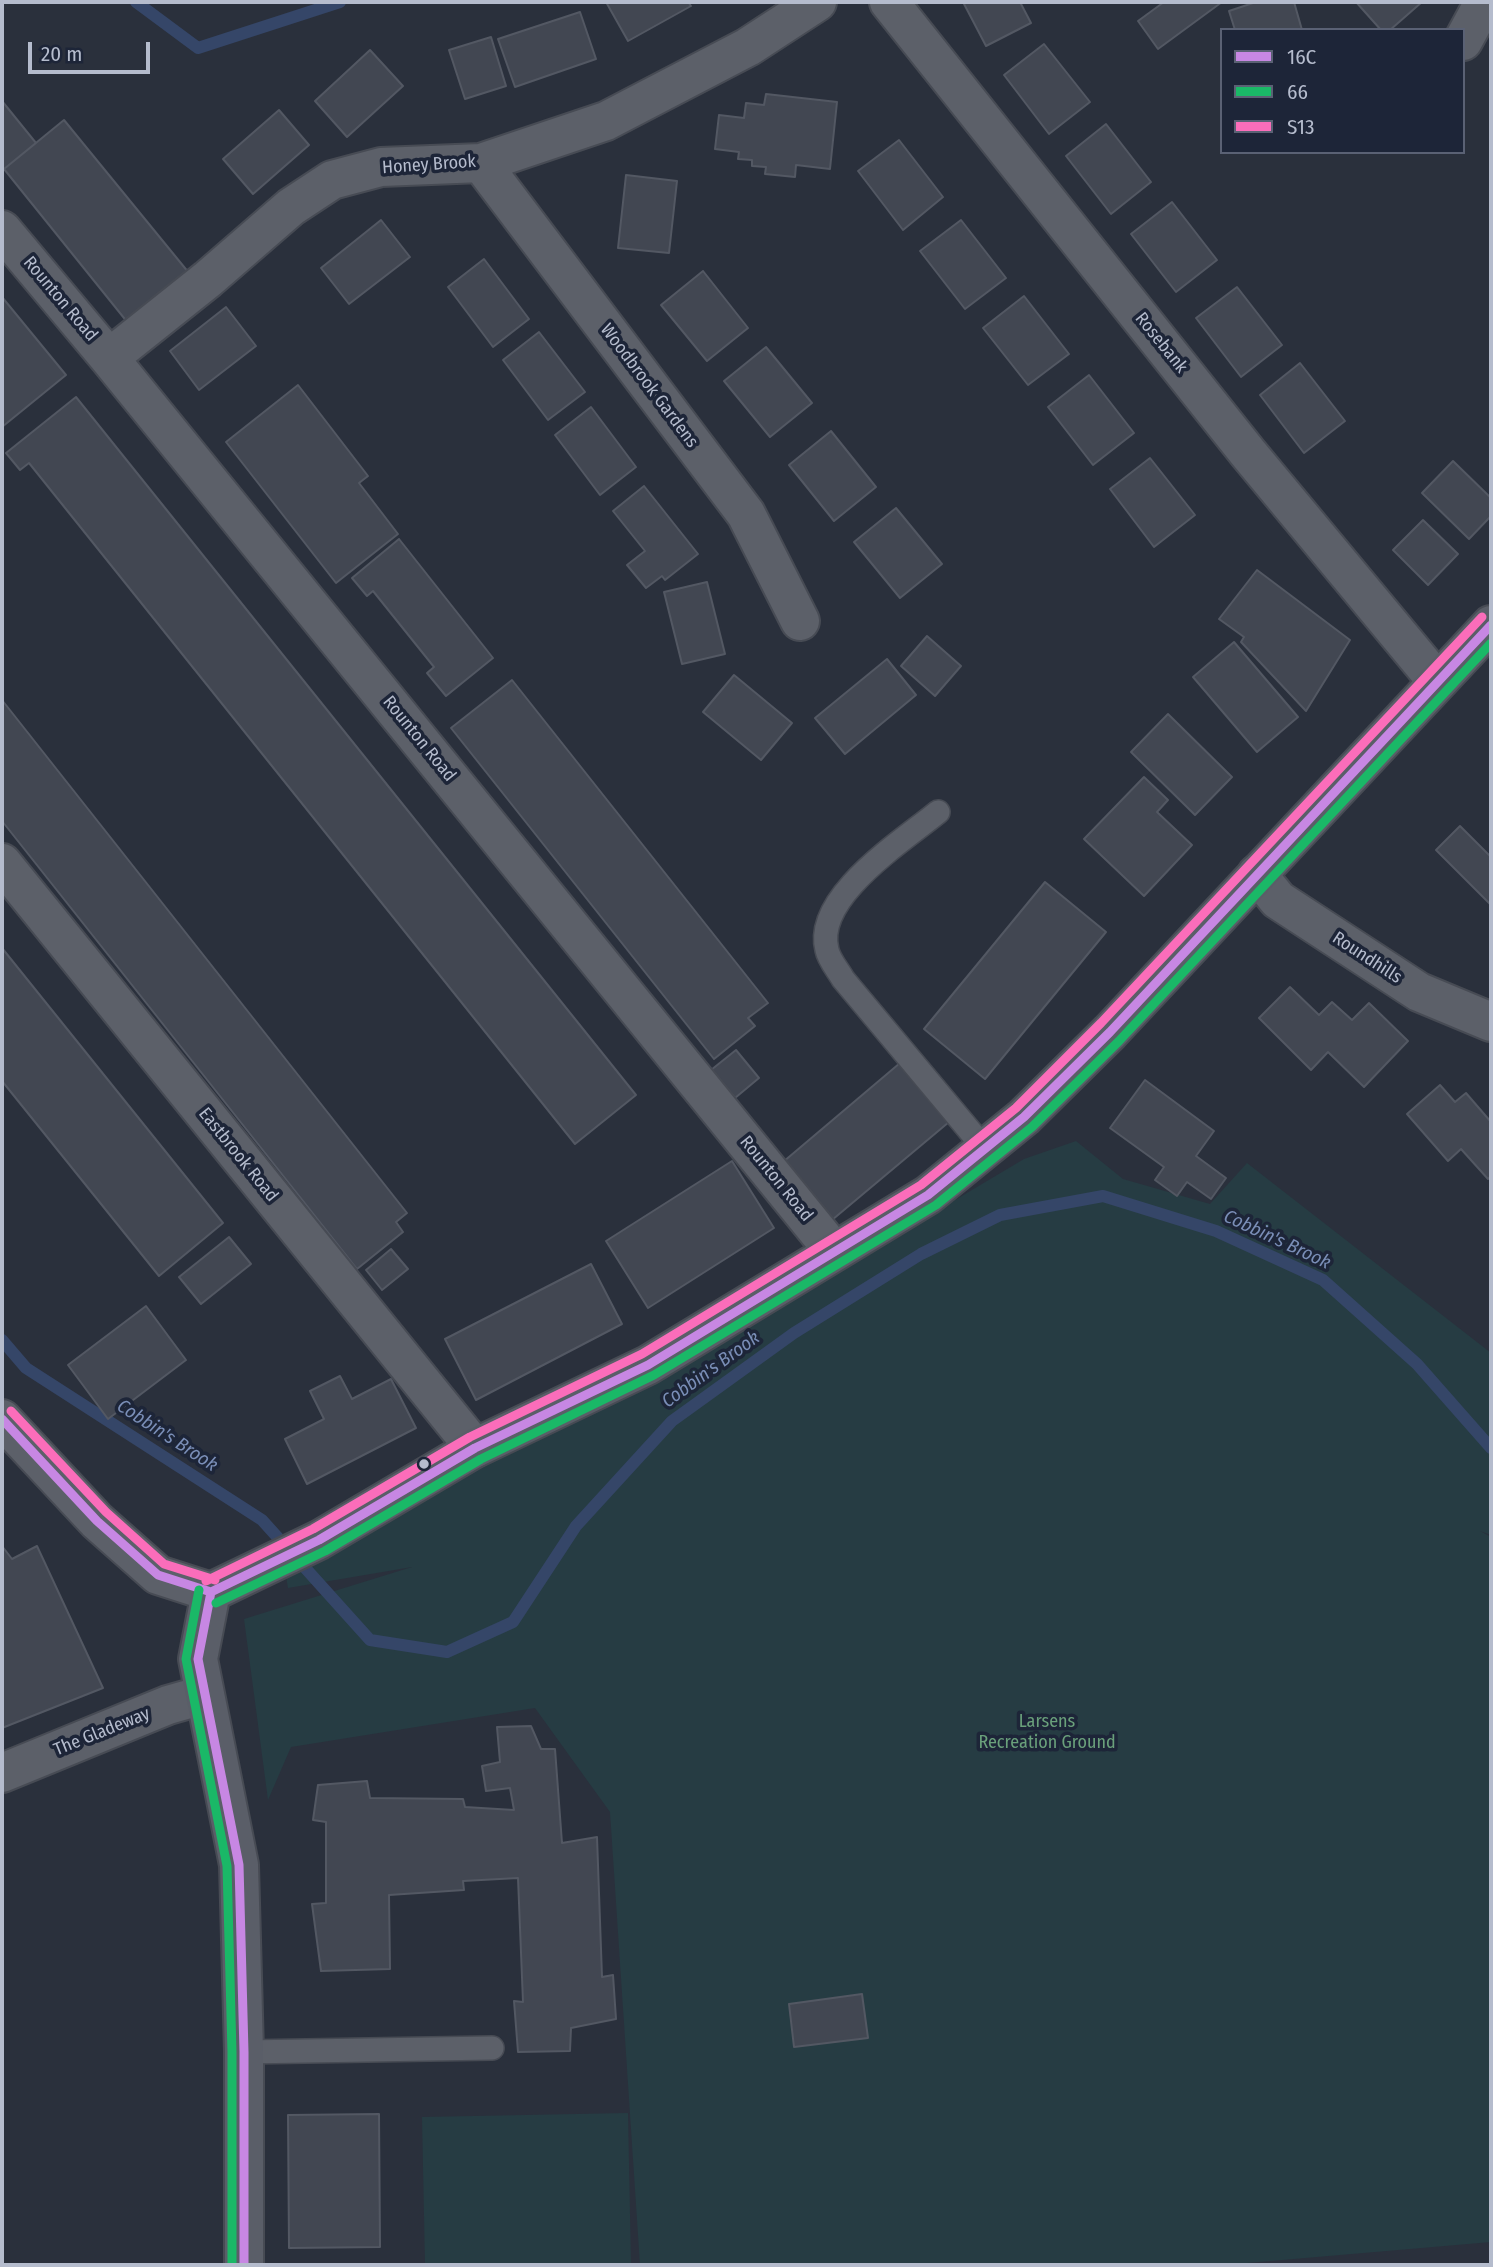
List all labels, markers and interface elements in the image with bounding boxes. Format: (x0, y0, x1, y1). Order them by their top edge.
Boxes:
scale bar (32, 28, 154, 72)
legend (1220, 28, 1465, 154)
text: 20 m (41, 41, 82, 67)
text: 16C (1287, 44, 1316, 70)
text: 66 (1287, 79, 1308, 105)
text: S13 (1287, 114, 1314, 140)
street label: Honey Brook (381, 151, 477, 179)
street label: Rounton Road (18, 252, 102, 346)
street label: Rosebank (1130, 308, 1192, 378)
street label: Woodbrook Gardens (595, 320, 703, 452)
street label: Rounton Road (378, 692, 460, 786)
street label: Roundhills (1328, 927, 1406, 989)
street label: Eastbrook Road (194, 1104, 282, 1206)
street label: Rounton Road (735, 1132, 817, 1226)
water label: Cobbin's Brook (1220, 1205, 1334, 1275)
water label: Cobbin's Brook (658, 1327, 764, 1413)
water label: Cobbin's Brook (112, 1395, 222, 1477)
unlabelled marker (417, 1457, 431, 1471)
street label: The Gladeway (51, 1703, 153, 1761)
park label: Larsens Recreation Ground (978, 1711, 1116, 1754)

